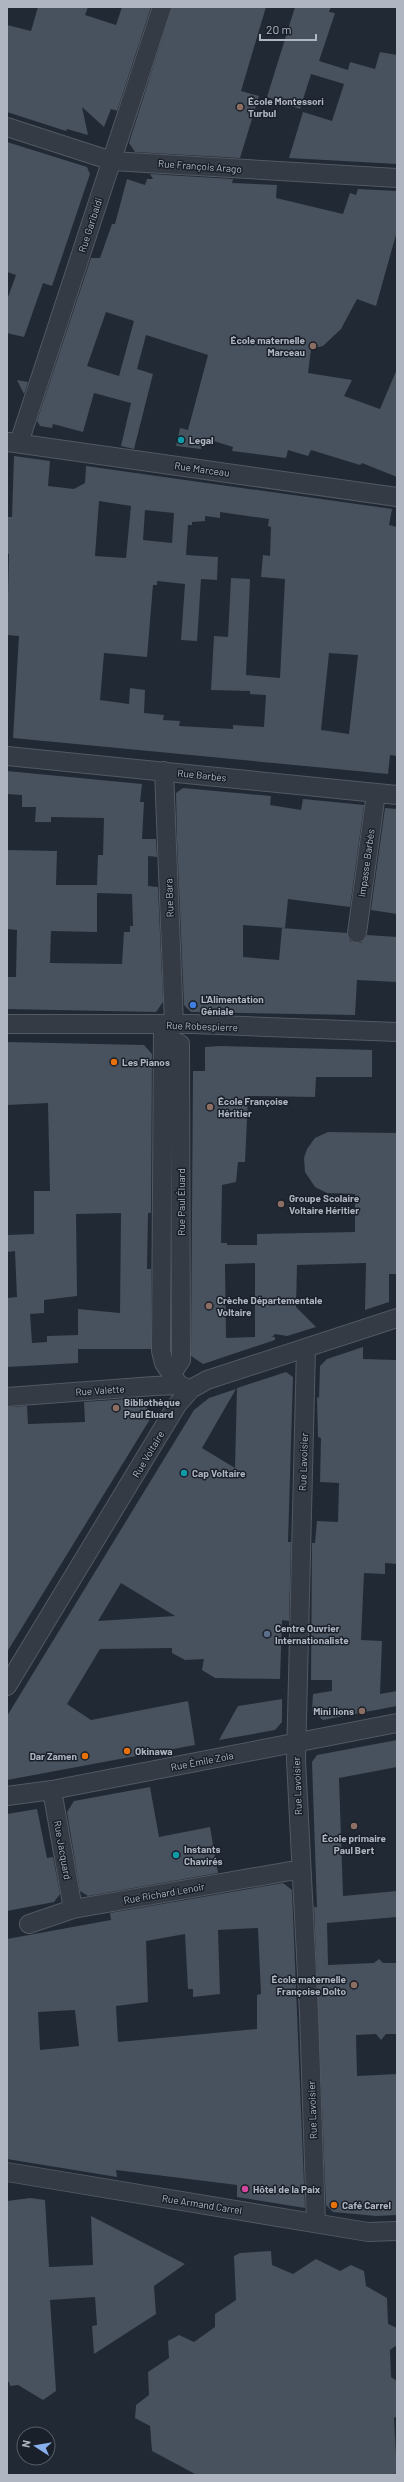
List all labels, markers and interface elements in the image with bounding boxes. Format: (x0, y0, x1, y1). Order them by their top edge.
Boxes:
scale bar (260, 16, 316, 42)
text: 20 m (266, 22, 292, 36)
place label: École Montessori Turbul (248, 95, 324, 119)
marker: École Montessori Turbul (235, 102, 245, 112)
street label: Rue François Arago (158, 157, 242, 175)
street label: Rue Garibaldi (75, 196, 105, 254)
place label: École maternelle Marceau (231, 334, 306, 358)
marker: École maternelle Marceau (308, 341, 318, 351)
place label: Legal (189, 434, 213, 446)
marker: Legal (176, 435, 186, 445)
street label: Rue Marceau (174, 459, 230, 479)
street label: Rue Barbès (177, 766, 227, 784)
street label: Impasse Barbès (355, 828, 377, 898)
street label: Rue Bara (162, 878, 176, 918)
place label: L'Alimentation Géniale (201, 993, 264, 1017)
marker: L'Alimentation Géniale (188, 1000, 198, 1010)
street label: Rue Robespierre (166, 1019, 238, 1033)
place label: Les Pianos (122, 1056, 170, 1068)
marker: Les Pianos (109, 1057, 119, 1067)
place label: École Françoise Héritier (218, 1095, 289, 1119)
marker: École Françoise Héritier (205, 1102, 215, 1112)
street label: Rue Paul Éluard (175, 1168, 187, 1236)
place label: Groupe Scolaire Voltaire Héritier (289, 1192, 360, 1216)
marker: Groupe Scolaire Voltaire Héritier (276, 1199, 286, 1209)
place label: Crèche Départementale Voltaire (217, 1294, 323, 1318)
marker: Crèche Départementale Voltaire (204, 1301, 214, 1311)
street label: Rue Valette (75, 1382, 125, 1398)
place label: Bibliothèque Paul Éluard (124, 1396, 181, 1420)
marker: Bibliothèque Paul Éluard (111, 1403, 121, 1413)
street label: Rue Voltaire (129, 1429, 167, 1479)
street label: Rue Lavoisier (296, 1432, 310, 1491)
place label: Cap Voltaire (192, 1467, 246, 1479)
marker: Cap Voltaire (179, 1468, 189, 1478)
place label: Centre Ouvrier Internationaliste (275, 1622, 349, 1646)
marker: Centre Ouvrier Internationaliste (262, 1629, 272, 1639)
place label: Mini lions (313, 1705, 354, 1717)
marker: Mini lions (357, 1706, 367, 1716)
place label: Okinawa (135, 1745, 173, 1757)
marker: Okinawa (122, 1746, 132, 1756)
street label: Rue Émile Zola (170, 1749, 234, 1773)
place label: Dar Zamen (30, 1750, 77, 1762)
marker: Dar Zamen (80, 1751, 90, 1761)
street label: Rue Lavoisier (290, 1756, 304, 1815)
street label: Rue Jacquard (52, 1819, 74, 1881)
marker: École primaire Paul Bert (349, 1821, 359, 1831)
place label: École primaire Paul Bert (322, 1832, 387, 1856)
place label: Instants Chavirés (184, 1843, 223, 1867)
marker: Instants Chavirés (171, 1850, 181, 1860)
street label: Rue Richard Lenoir (122, 1880, 206, 1906)
place label: École maternelle Françoise Dolto (272, 1973, 347, 1997)
marker: École maternelle Françoise Dolto (349, 1980, 359, 1990)
street label: Rue Lavoisier (305, 2080, 319, 2139)
place label: Hôtel de la Paix (253, 2183, 321, 2195)
marker: Hôtel de la Paix (240, 2184, 250, 2194)
street label: Rue Armand Carrel (161, 2192, 243, 2216)
place label: Café Carrel (342, 2199, 391, 2211)
marker: Café Carrel (329, 2200, 339, 2210)
north arrow (16, 2426, 56, 2466)
text: N (19, 2439, 33, 2449)

